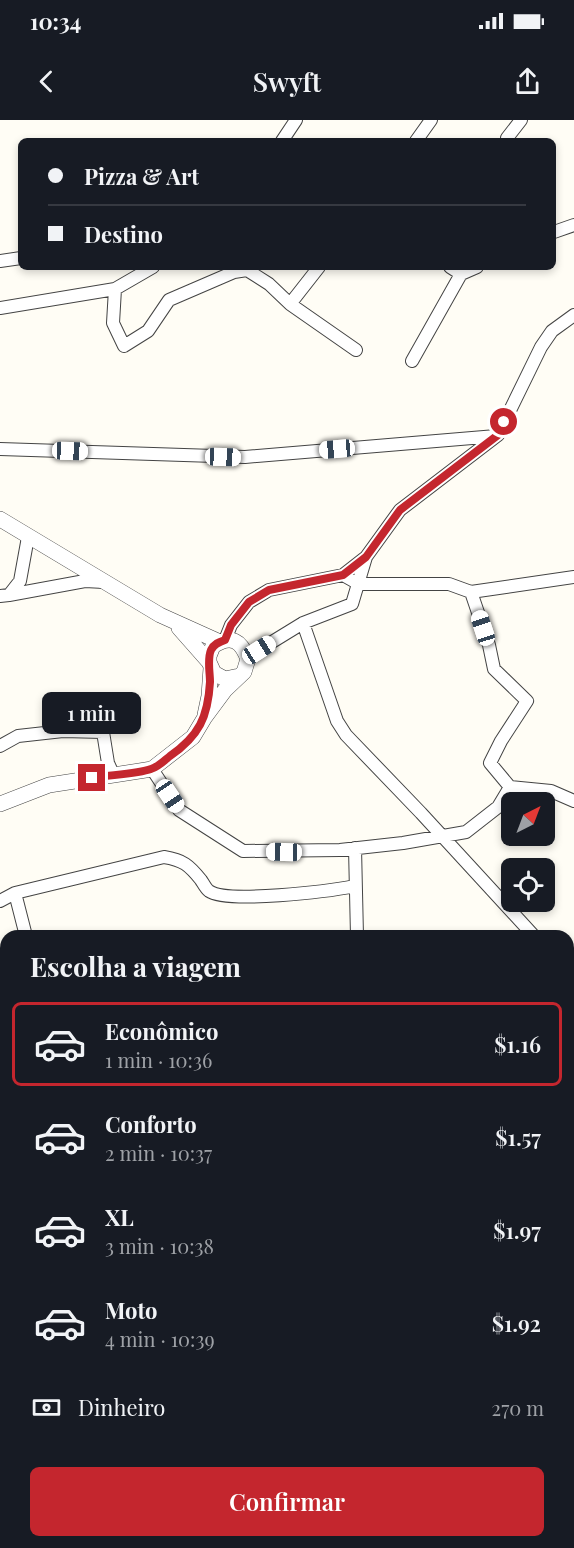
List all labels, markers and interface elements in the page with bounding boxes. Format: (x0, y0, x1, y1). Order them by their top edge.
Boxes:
text: 10:34 (30, 6, 81, 36)
text: Swyft (253, 63, 321, 99)
icon: back (30, 65, 63, 98)
icon: share (511, 65, 544, 98)
text: Pizza & Art (84, 161, 199, 191)
text: Destino (84, 219, 163, 249)
route start (490, 408, 517, 435)
car (318, 438, 356, 460)
car (52, 441, 88, 461)
car (205, 447, 241, 467)
car (469, 608, 497, 648)
car (239, 633, 279, 667)
callout: 1 min (42, 691, 142, 733)
text: 1 min (67, 699, 116, 726)
route end (78, 764, 105, 791)
car (152, 776, 188, 816)
north arrow (501, 792, 555, 846)
map controls (501, 792, 555, 912)
car (266, 843, 302, 861)
button: locate (501, 858, 555, 912)
text: Escolha a viagem (30, 948, 241, 984)
text: Econômico (105, 1016, 218, 1046)
icon: car (33, 1017, 87, 1071)
text: $1.16 (494, 1029, 541, 1059)
text: 1 min · 10:36 (105, 1046, 212, 1073)
text: Conforto (105, 1109, 197, 1139)
icon: car (33, 1110, 87, 1164)
text: $1.57 (495, 1122, 541, 1152)
text: 2 min · 10:37 (105, 1139, 212, 1166)
text: XL (105, 1202, 134, 1232)
icon: car (33, 1203, 87, 1257)
text: $1.97 (493, 1215, 541, 1245)
text: 3 min · 10:38 (105, 1232, 214, 1259)
text: Moto (105, 1295, 158, 1325)
icon: car (33, 1296, 87, 1350)
text: $1.92 (492, 1308, 541, 1338)
text: 4 min · 10:39 (105, 1325, 215, 1352)
icon: cash (30, 1391, 63, 1424)
text: Dinheiro (78, 1392, 165, 1422)
text: 270 m (492, 1394, 544, 1421)
button: Confirmar (30, 1467, 544, 1536)

